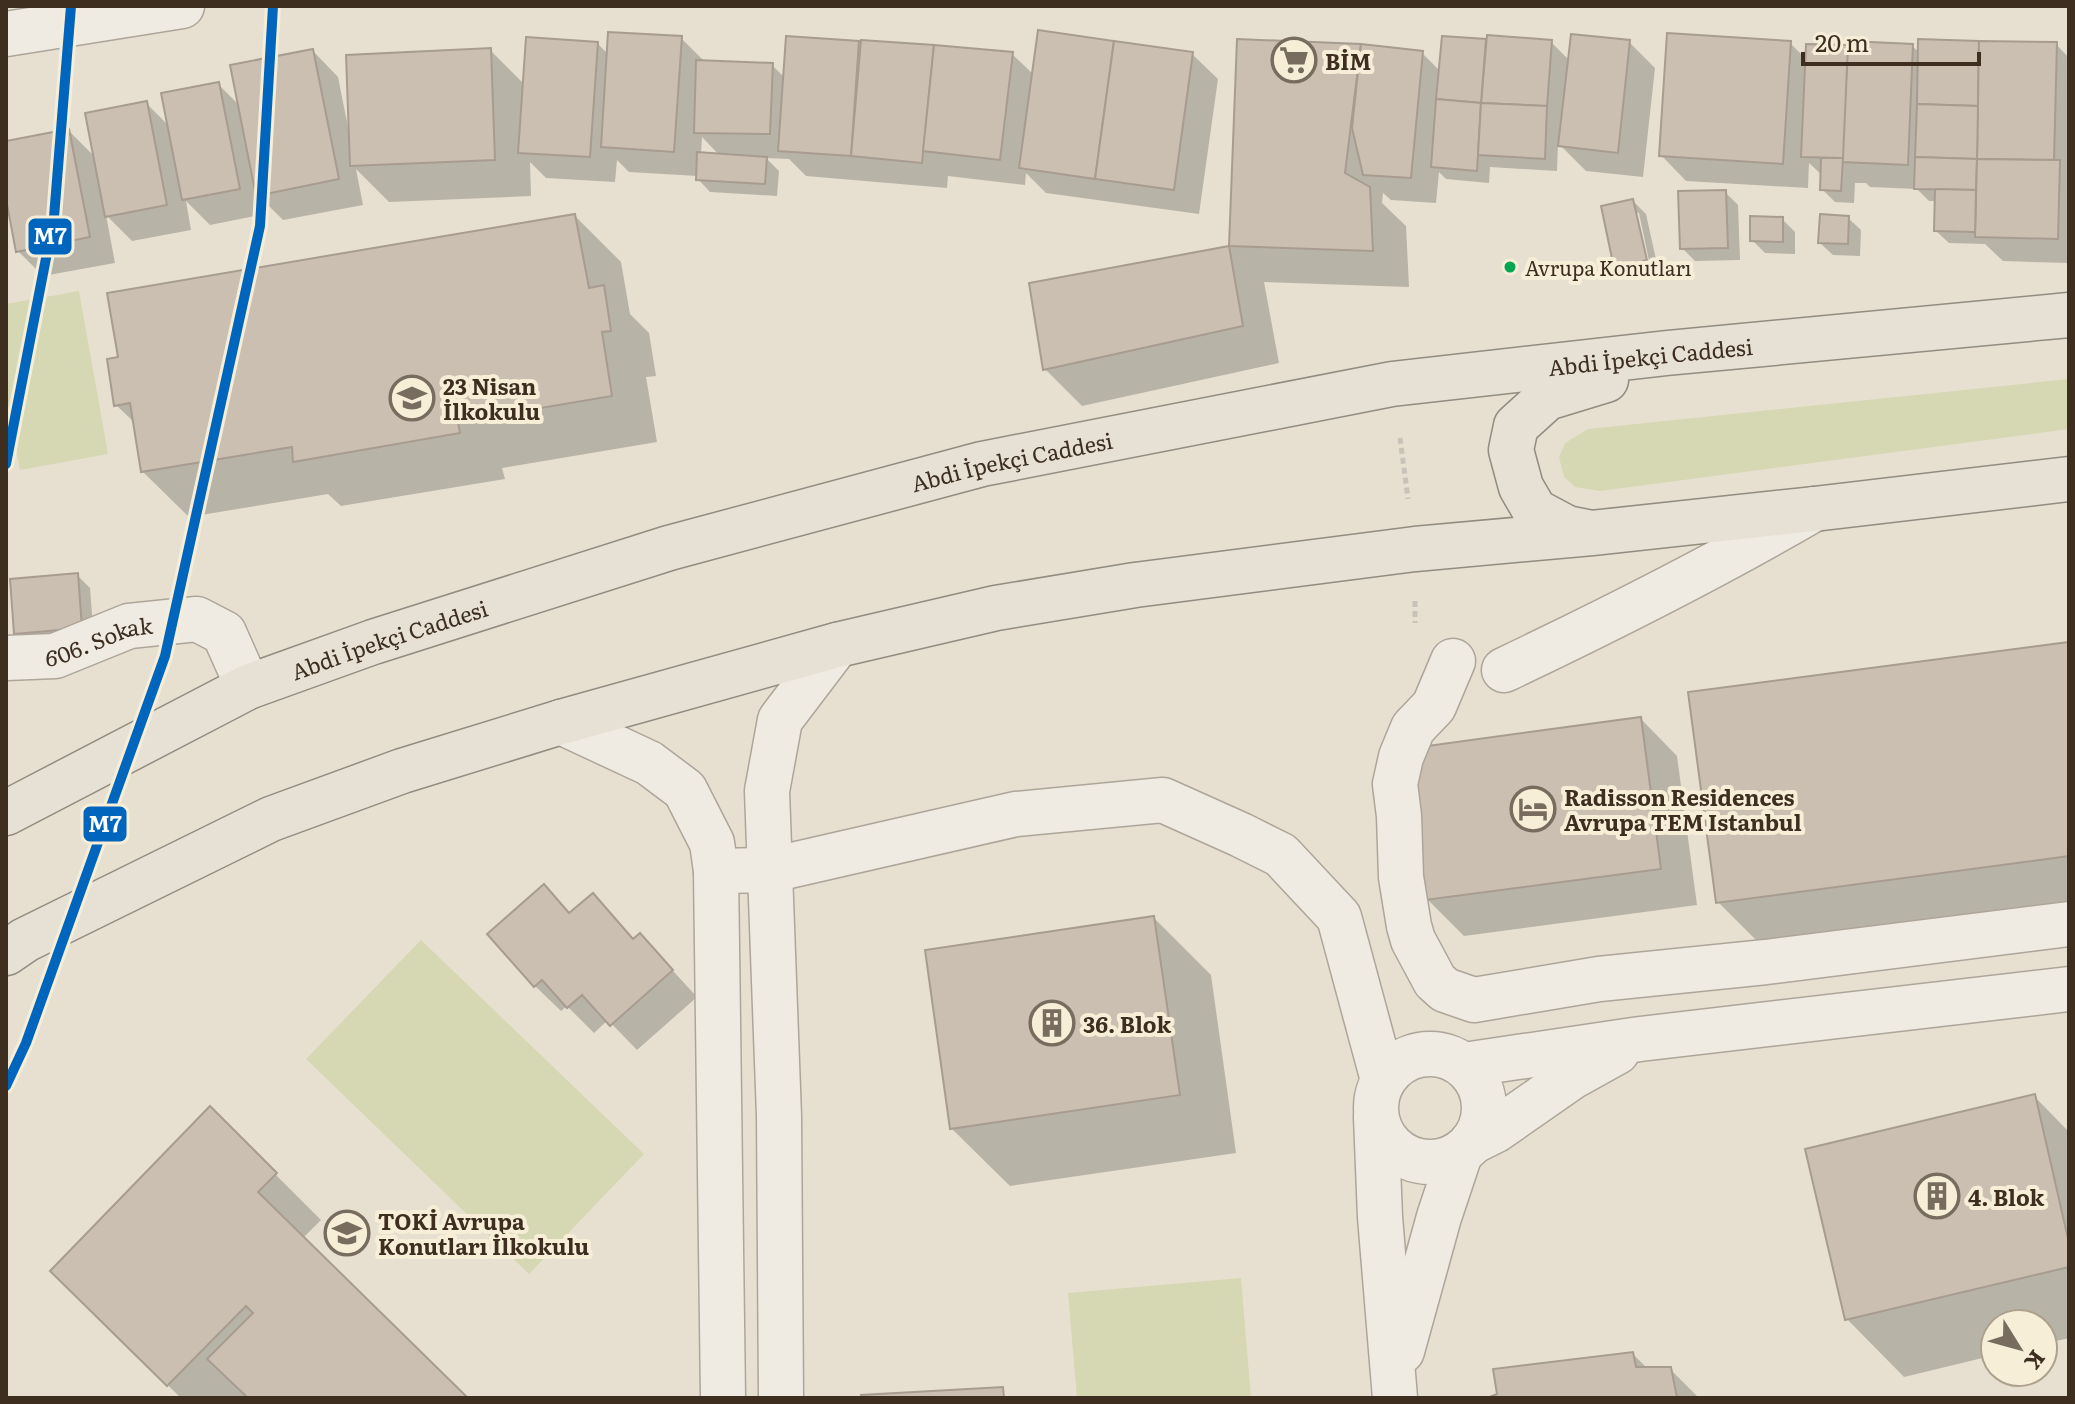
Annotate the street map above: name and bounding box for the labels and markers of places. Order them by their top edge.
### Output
supermarket icon: BİM [1270,36,1318,84]
place label: BİM [1325,44,1371,77]
place label: Avrupa Konutları [1525,252,1692,282]
marker: Avrupa Konutları [1502,259,1518,275]
place label: 23 Nisan İlkokulu [443,369,540,427]
school or university icon: 23 Nisan İlkokulu [388,374,436,422]
place label: Radisson Residences Avrupa TEM Istanbul [1564,780,1802,838]
hotel icon: Radisson Residences Avrupa TEM Istanbul [1509,785,1557,833]
building icon: 36. Blok [1028,999,1076,1047]
place label: 36. Blok [1083,1007,1171,1040]
building icon: 4. Blok [1913,1172,1961,1220]
place label: 4. Blok [1968,1180,2045,1213]
place label: TOKİ Avrupa Konutları İlkokulu [378,1204,589,1262]
school or university icon: TOKİ Avrupa Konutları İlkokulu [323,1209,371,1257]

